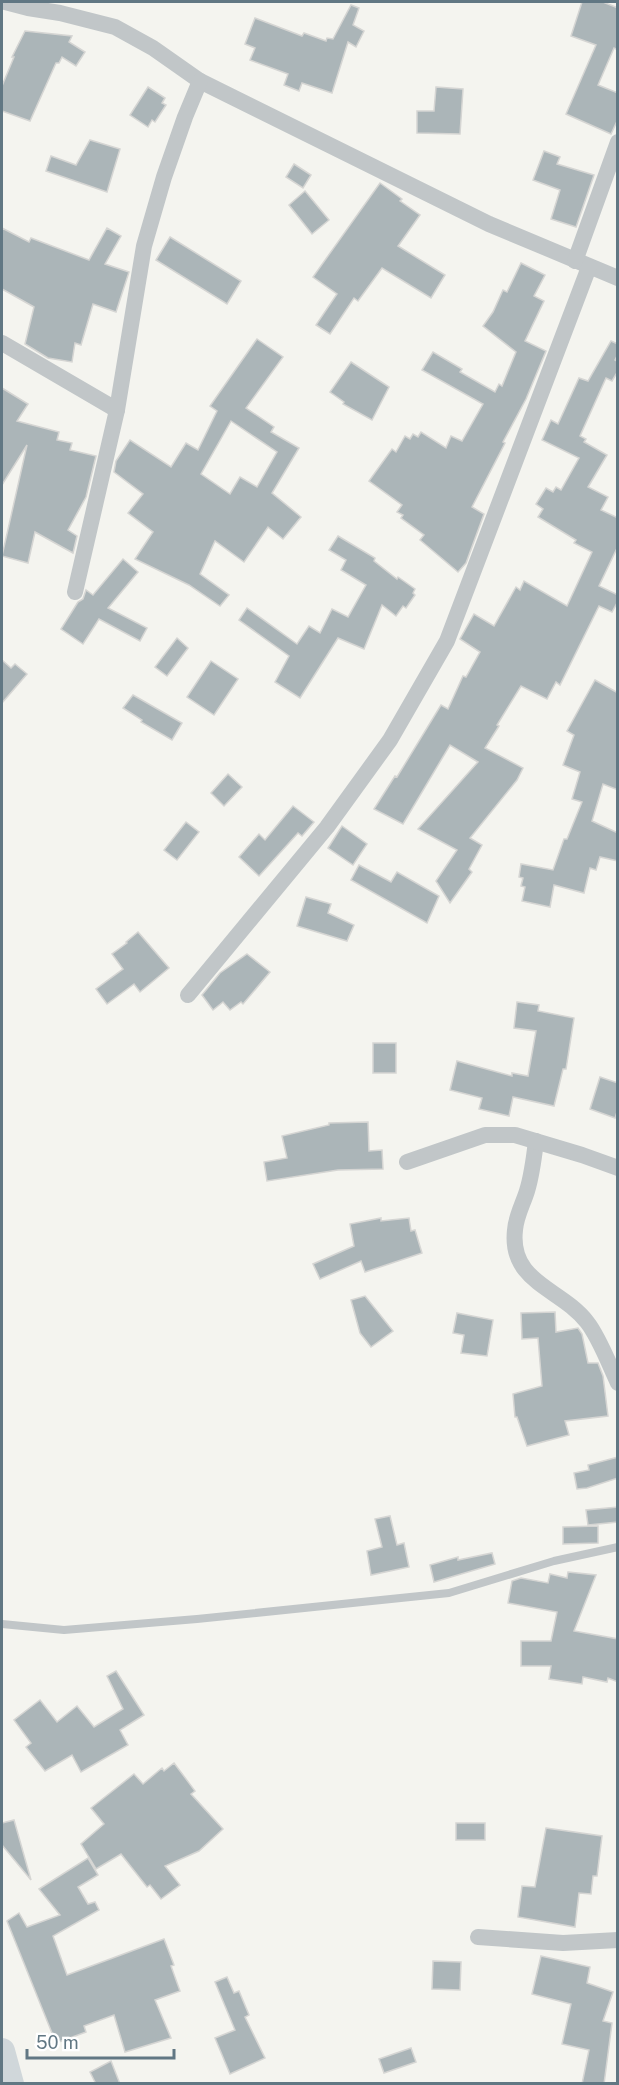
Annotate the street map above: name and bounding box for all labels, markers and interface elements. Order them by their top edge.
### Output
scale bar [27,2022,174,2060]
text: 50 m [36,2032,79,2053]

